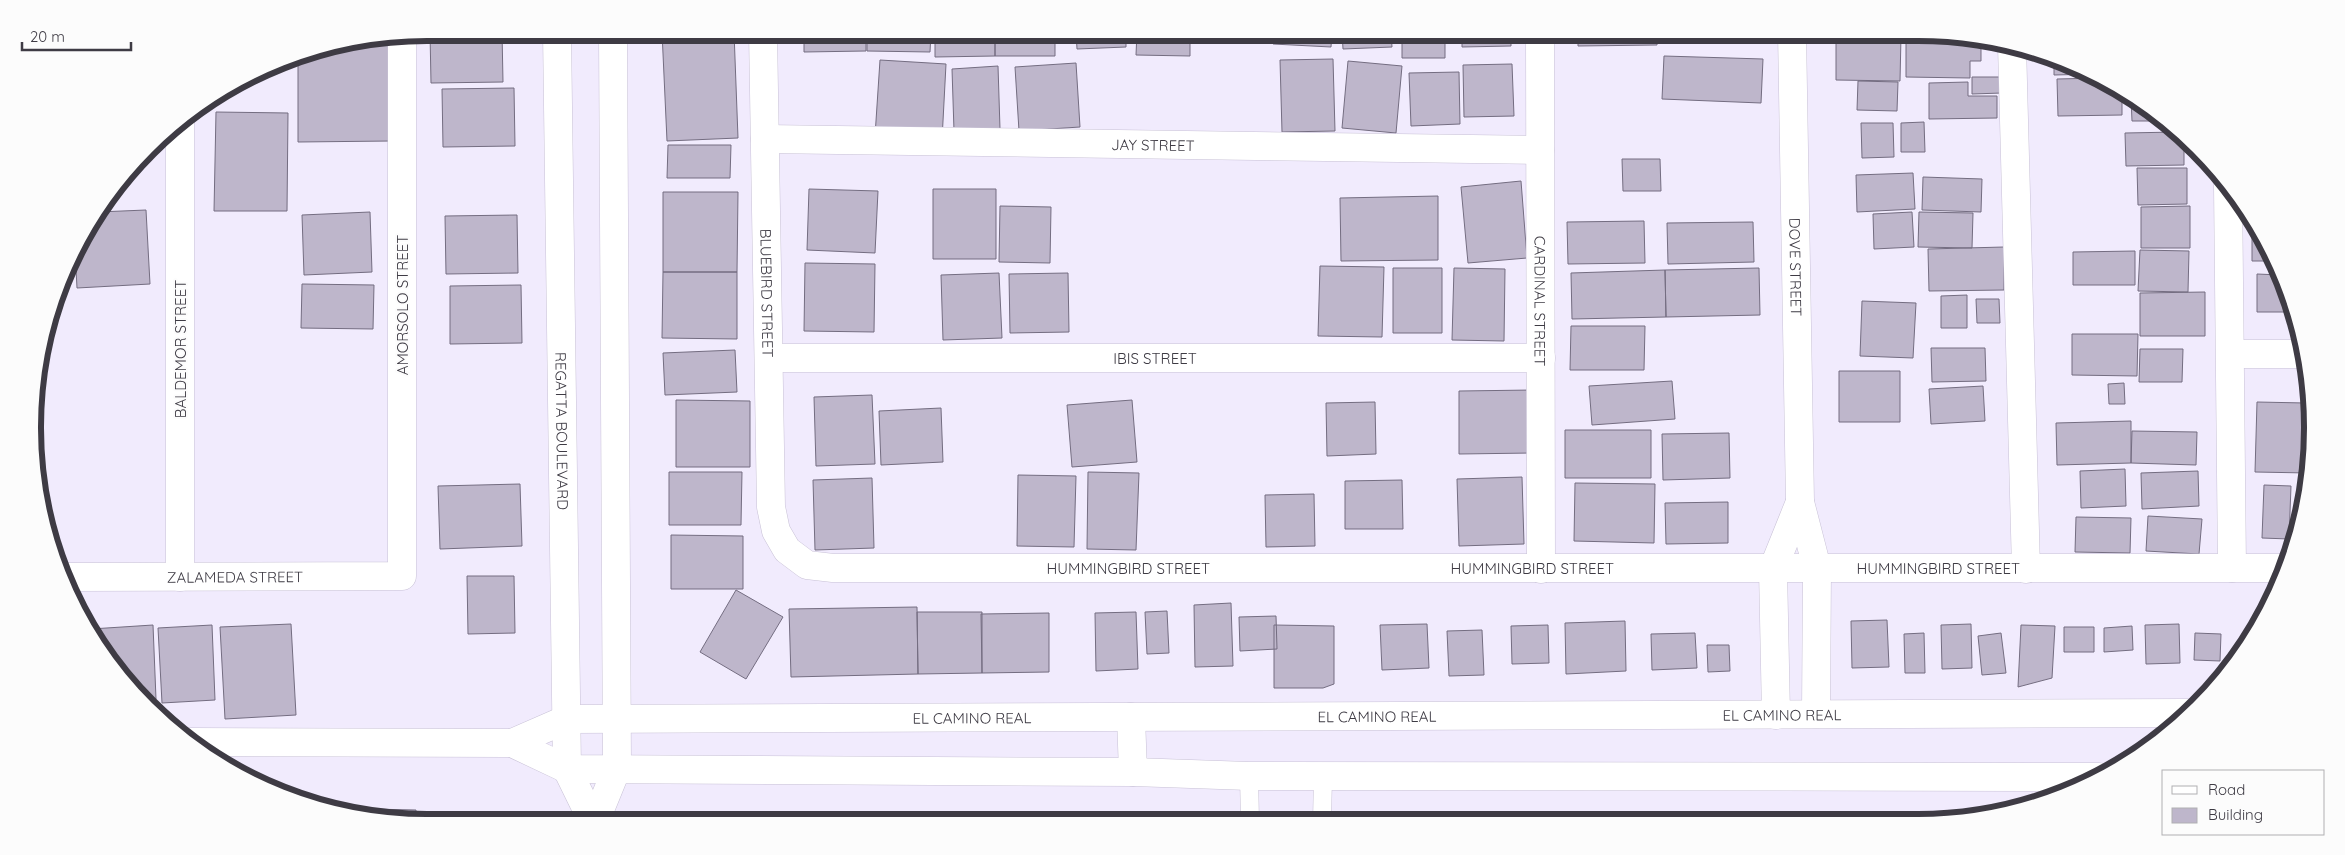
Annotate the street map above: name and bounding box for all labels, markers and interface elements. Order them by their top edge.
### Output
scale bar [22,20,131,52]
text: 20 m [30,27,65,46]
street label: JAY STREET [1111,134,1195,155]
street label: DOVE STREET [1786,218,1806,316]
street label: BLUEBIRD STREET [757,228,778,358]
street label: AMORSOLO STREET [393,235,412,375]
street label: CARDINAL STREET [1531,236,1550,366]
street label: BALDEMOR STREET [171,280,190,418]
street label: IBIS STREET [1113,349,1197,368]
street label: REGATTA BOULEVARD [552,352,573,510]
street label: HUMMINGBIRD STREET [1046,559,1210,578]
street label: HUMMINGBIRD STREET [1450,559,1614,578]
street label: HUMMINGBIRD STREET [1856,559,2020,578]
street label: ZALAMEDA STREET [167,567,303,586]
street label: EL CAMINO REAL [1722,705,1842,724]
street label: EL CAMINO REAL [1317,706,1437,726]
street label: EL CAMINO REAL [912,708,1032,727]
legend [2162,770,2325,835]
text: Road [2208,780,2245,799]
text: Building [2208,805,2263,824]

